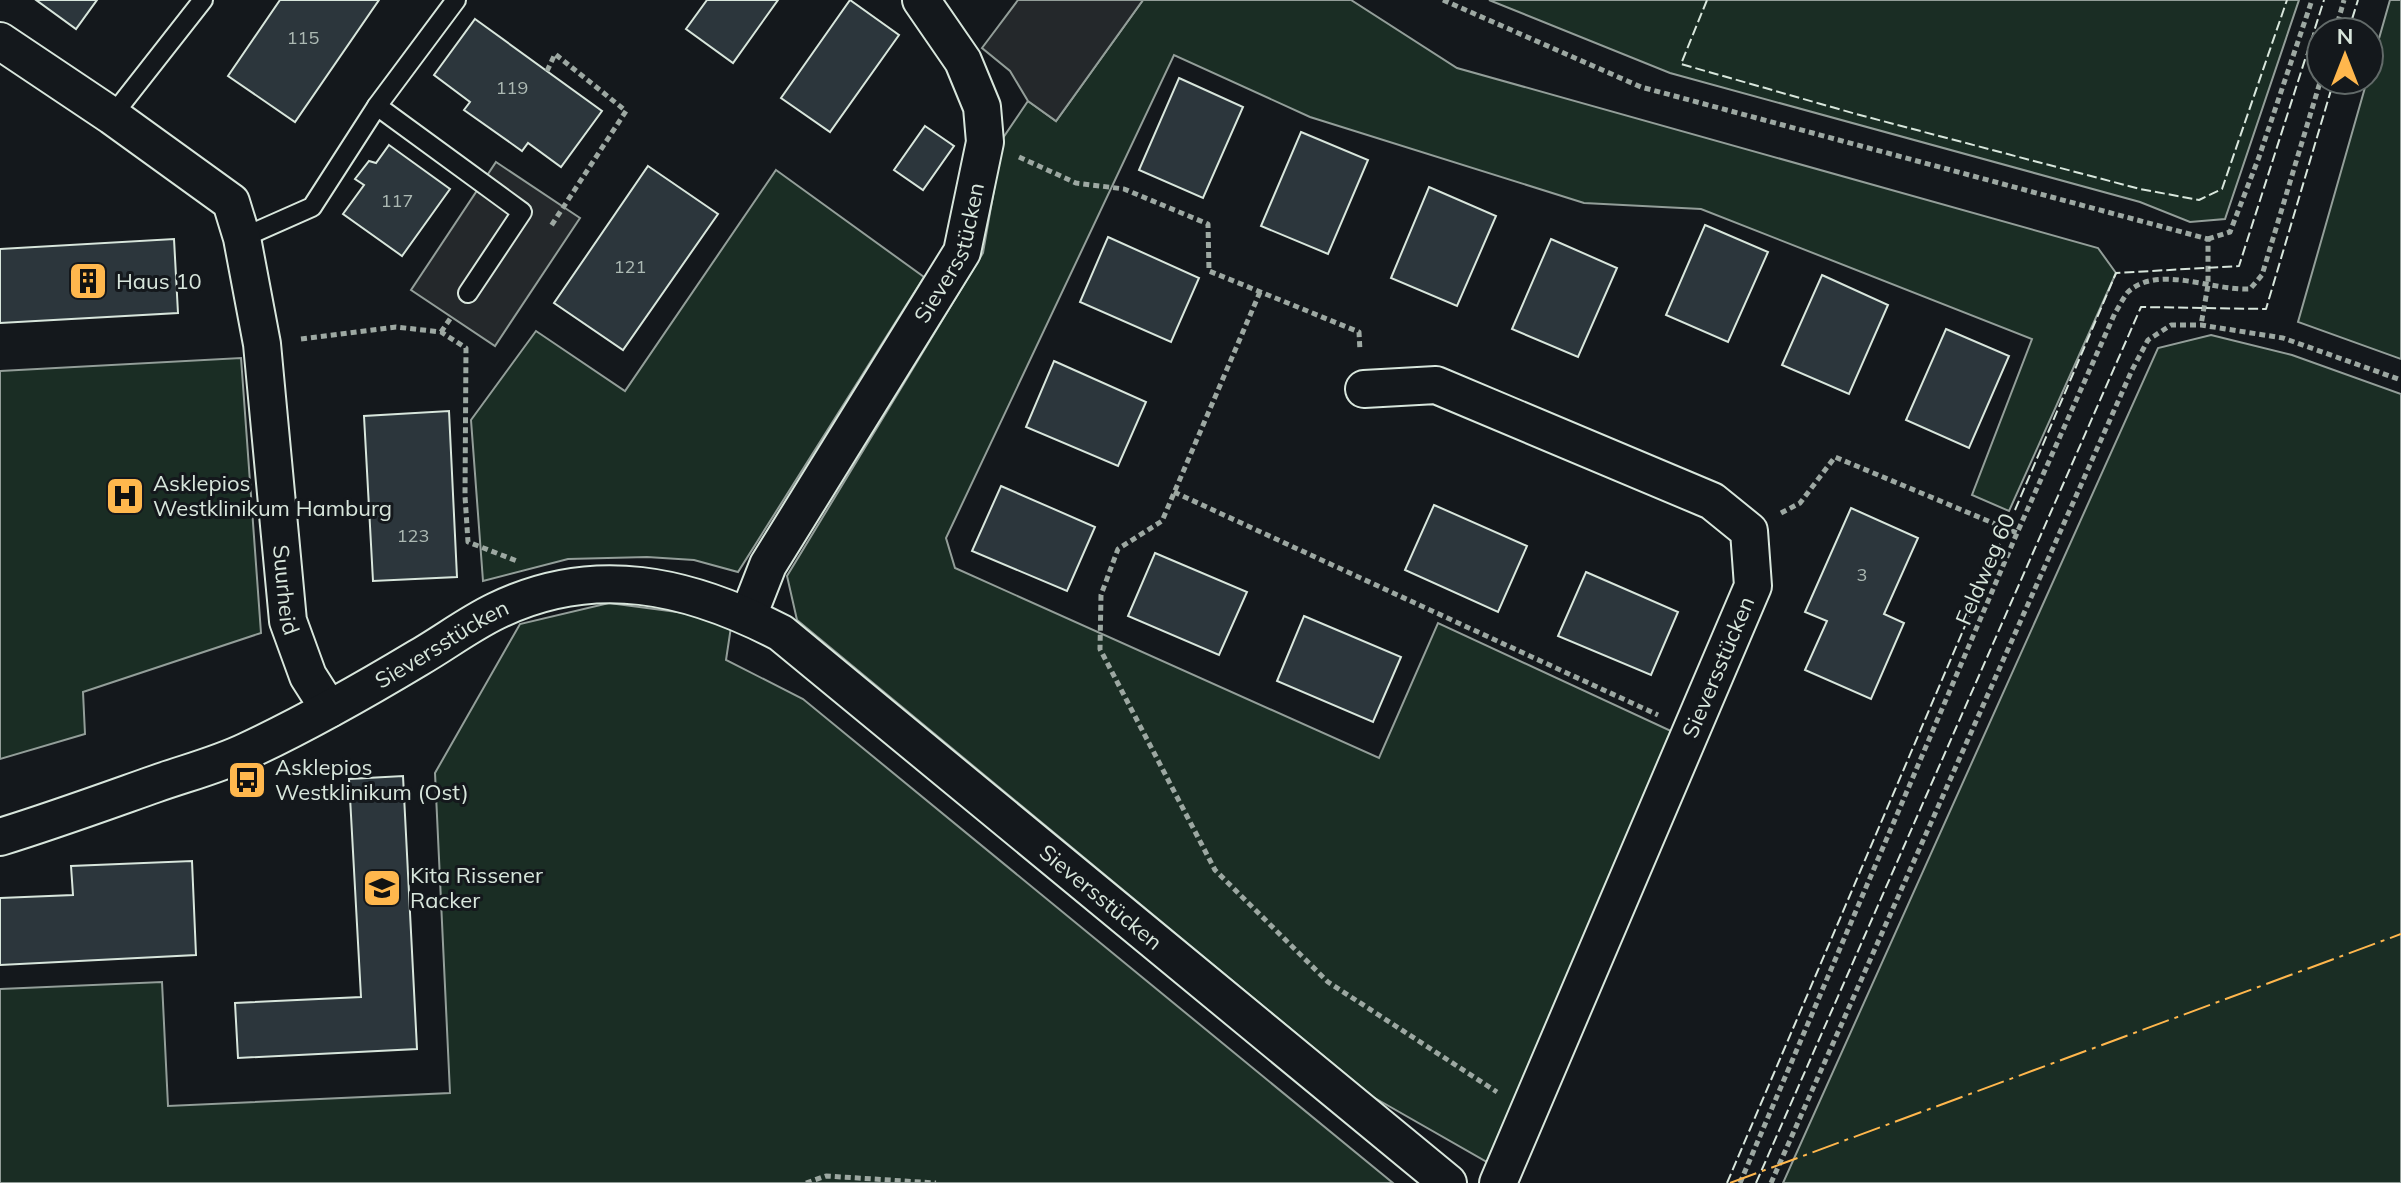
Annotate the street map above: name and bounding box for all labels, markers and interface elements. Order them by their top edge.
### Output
north arrow [2305,16,2385,96]
text: N [2337,22,2353,50]
house number: 115 [287,26,319,49]
house number: 119 [496,76,528,99]
street label: Sieversstücken [908,180,990,328]
house number: 117 [381,189,413,212]
house number: 121 [614,255,646,278]
building icon: Haus 10 [67,260,109,302]
place label: Haus 10 [116,267,202,295]
place label: Asklepios Westklinikum Hamburg [153,469,392,522]
hospital icon: Asklepios Westklinikum Hamburg [104,475,146,517]
street label: Feldweg 60 [1949,509,2021,629]
house number: 123 [397,524,429,547]
street label: Suurheid [267,543,306,639]
house number: 3 [1857,563,1867,586]
street label: Sieversstücken [1676,592,1760,742]
street label: Sieversstücken [370,593,513,694]
place label: Asklepios Westklinikum (Ost) [275,753,469,806]
bus stop icon: Asklepios Westklinikum (Ost) [226,759,268,801]
street label: Sieversstücken [1034,838,1168,956]
place label: Kita Rissener Racker [410,861,543,914]
school or university icon: Kita Rissener Racker [361,867,403,909]

